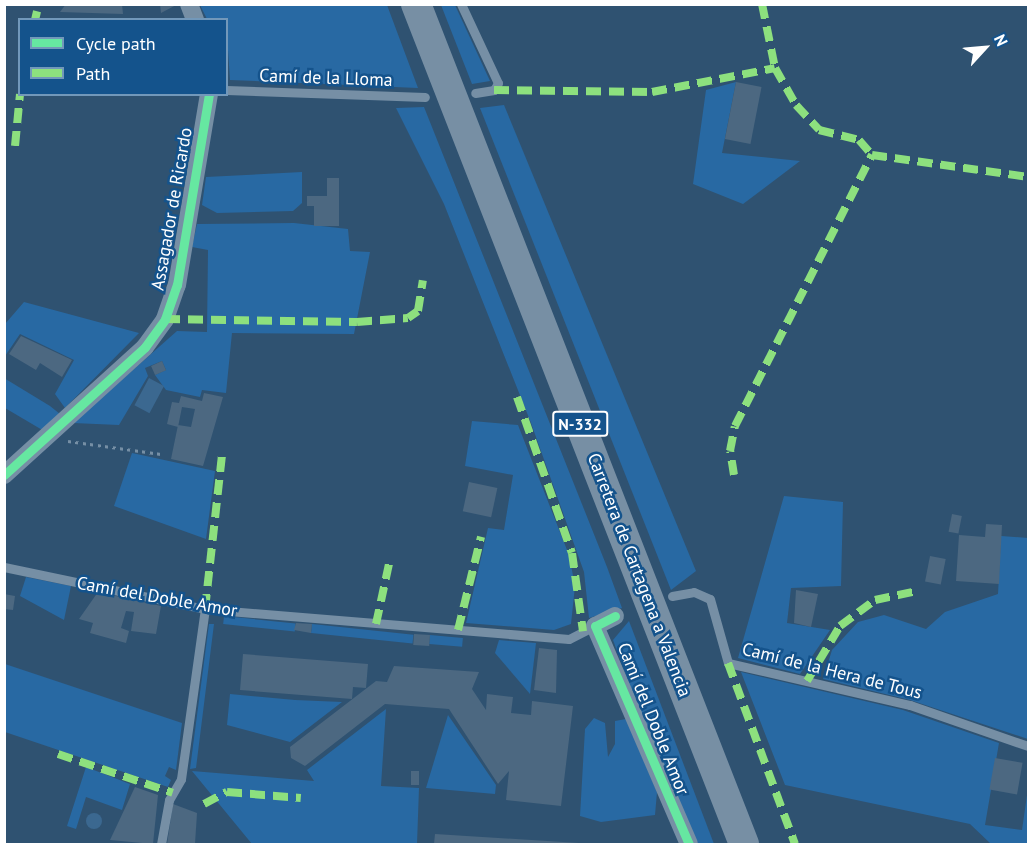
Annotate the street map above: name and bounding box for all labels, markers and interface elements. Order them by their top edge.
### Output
legend [18,18,228,96]
north arrow [955,18,1015,78]
text: N [990,31,1012,49]
text: Cycle path [76,32,156,55]
text: Path [76,62,110,85]
street label: Camí de la Lloma [259,65,393,91]
street label: Assagador de Ricardo [147,126,197,292]
road number: N-332 [552,411,608,437]
street label: Carretera de Cartagena a Valencia [582,450,696,700]
street label: Camí del Doble Amor [75,572,239,622]
street label: Camí de la Hera de Tous [740,638,924,704]
street label: Camí del Doble Amor [612,639,694,799]

